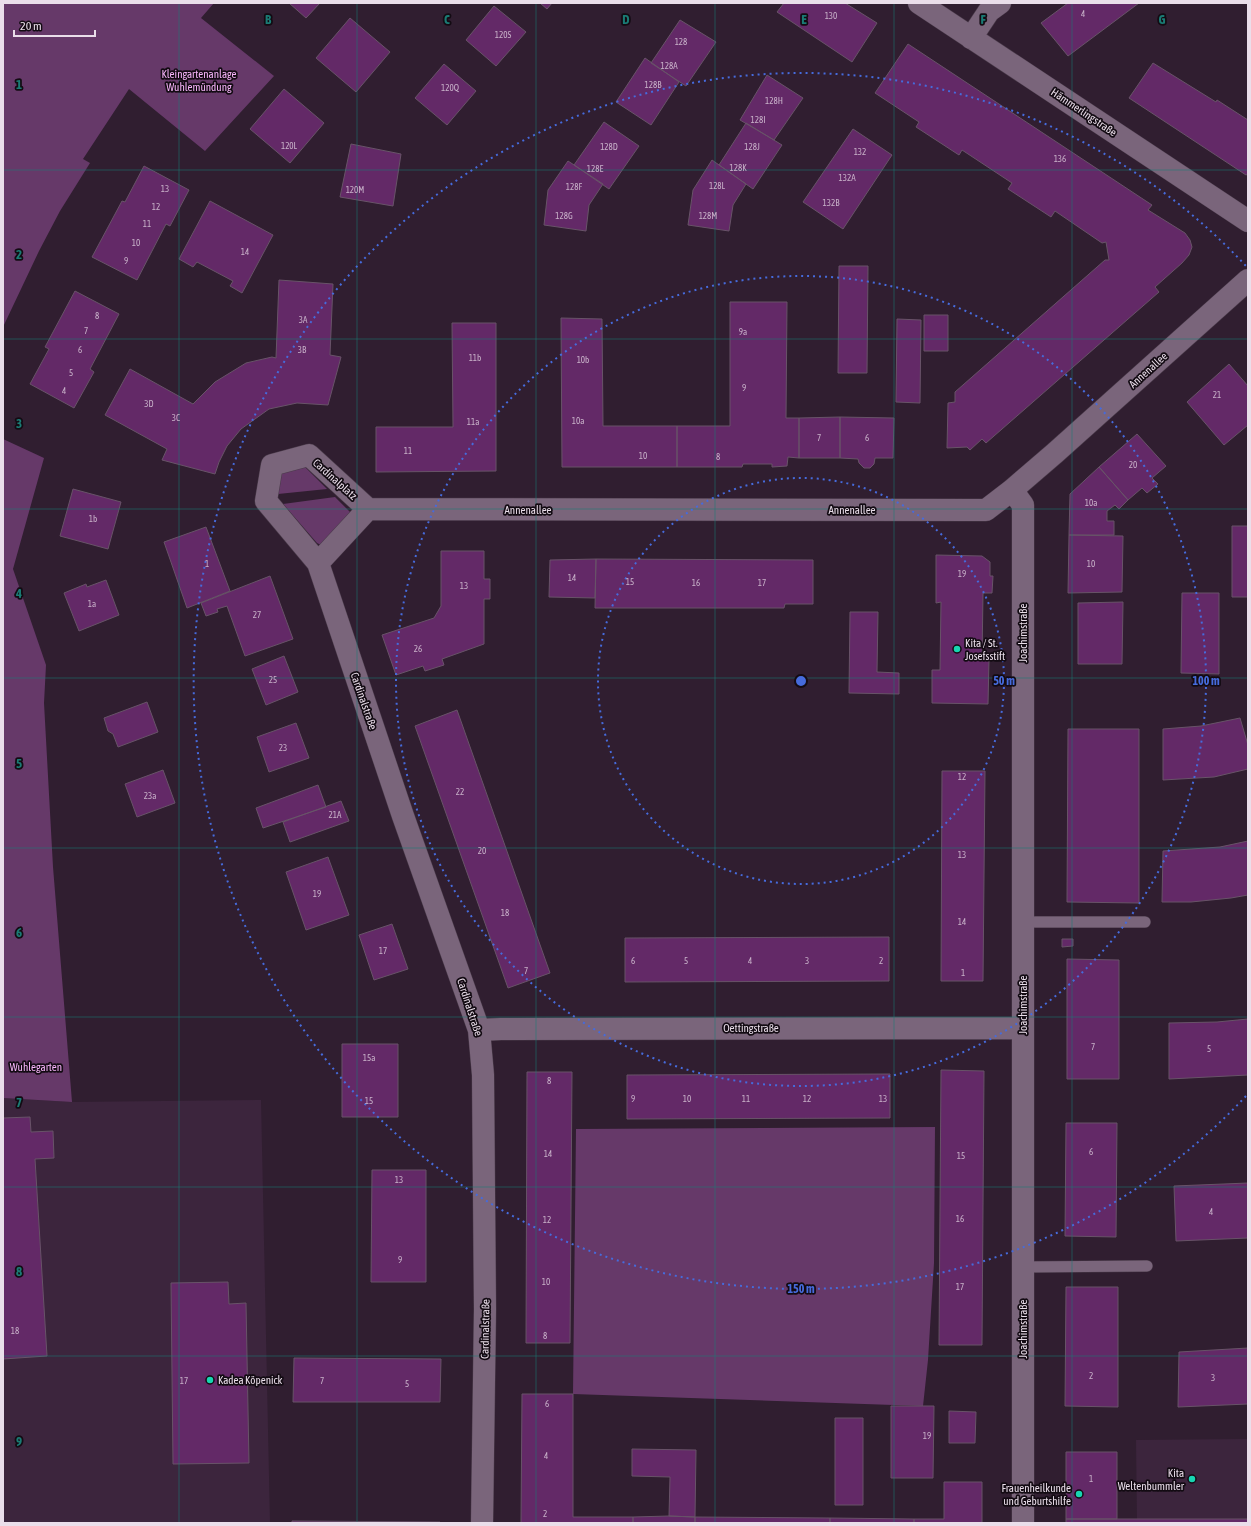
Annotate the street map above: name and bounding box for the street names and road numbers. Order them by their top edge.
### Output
street label: Hämmerlingstraße [1049,86,1119,138]
street label: Annenallee [1126,350,1170,390]
street label: Cardinalplatz [311,456,359,502]
street label: Annenallee [504,504,552,516]
street label: Annenallee [828,504,876,516]
street label: Joachimstraße [1017,603,1029,663]
street label: Cardinalstraße [349,671,379,731]
street label: Joachimstraße [1017,975,1029,1035]
street label: Cardinalstraße [455,977,485,1037]
street label: Oettingstraße [723,1022,779,1034]
street label: Cardinalstraße [478,1299,492,1359]
street label: Joachimstraße [1017,1299,1029,1359]

